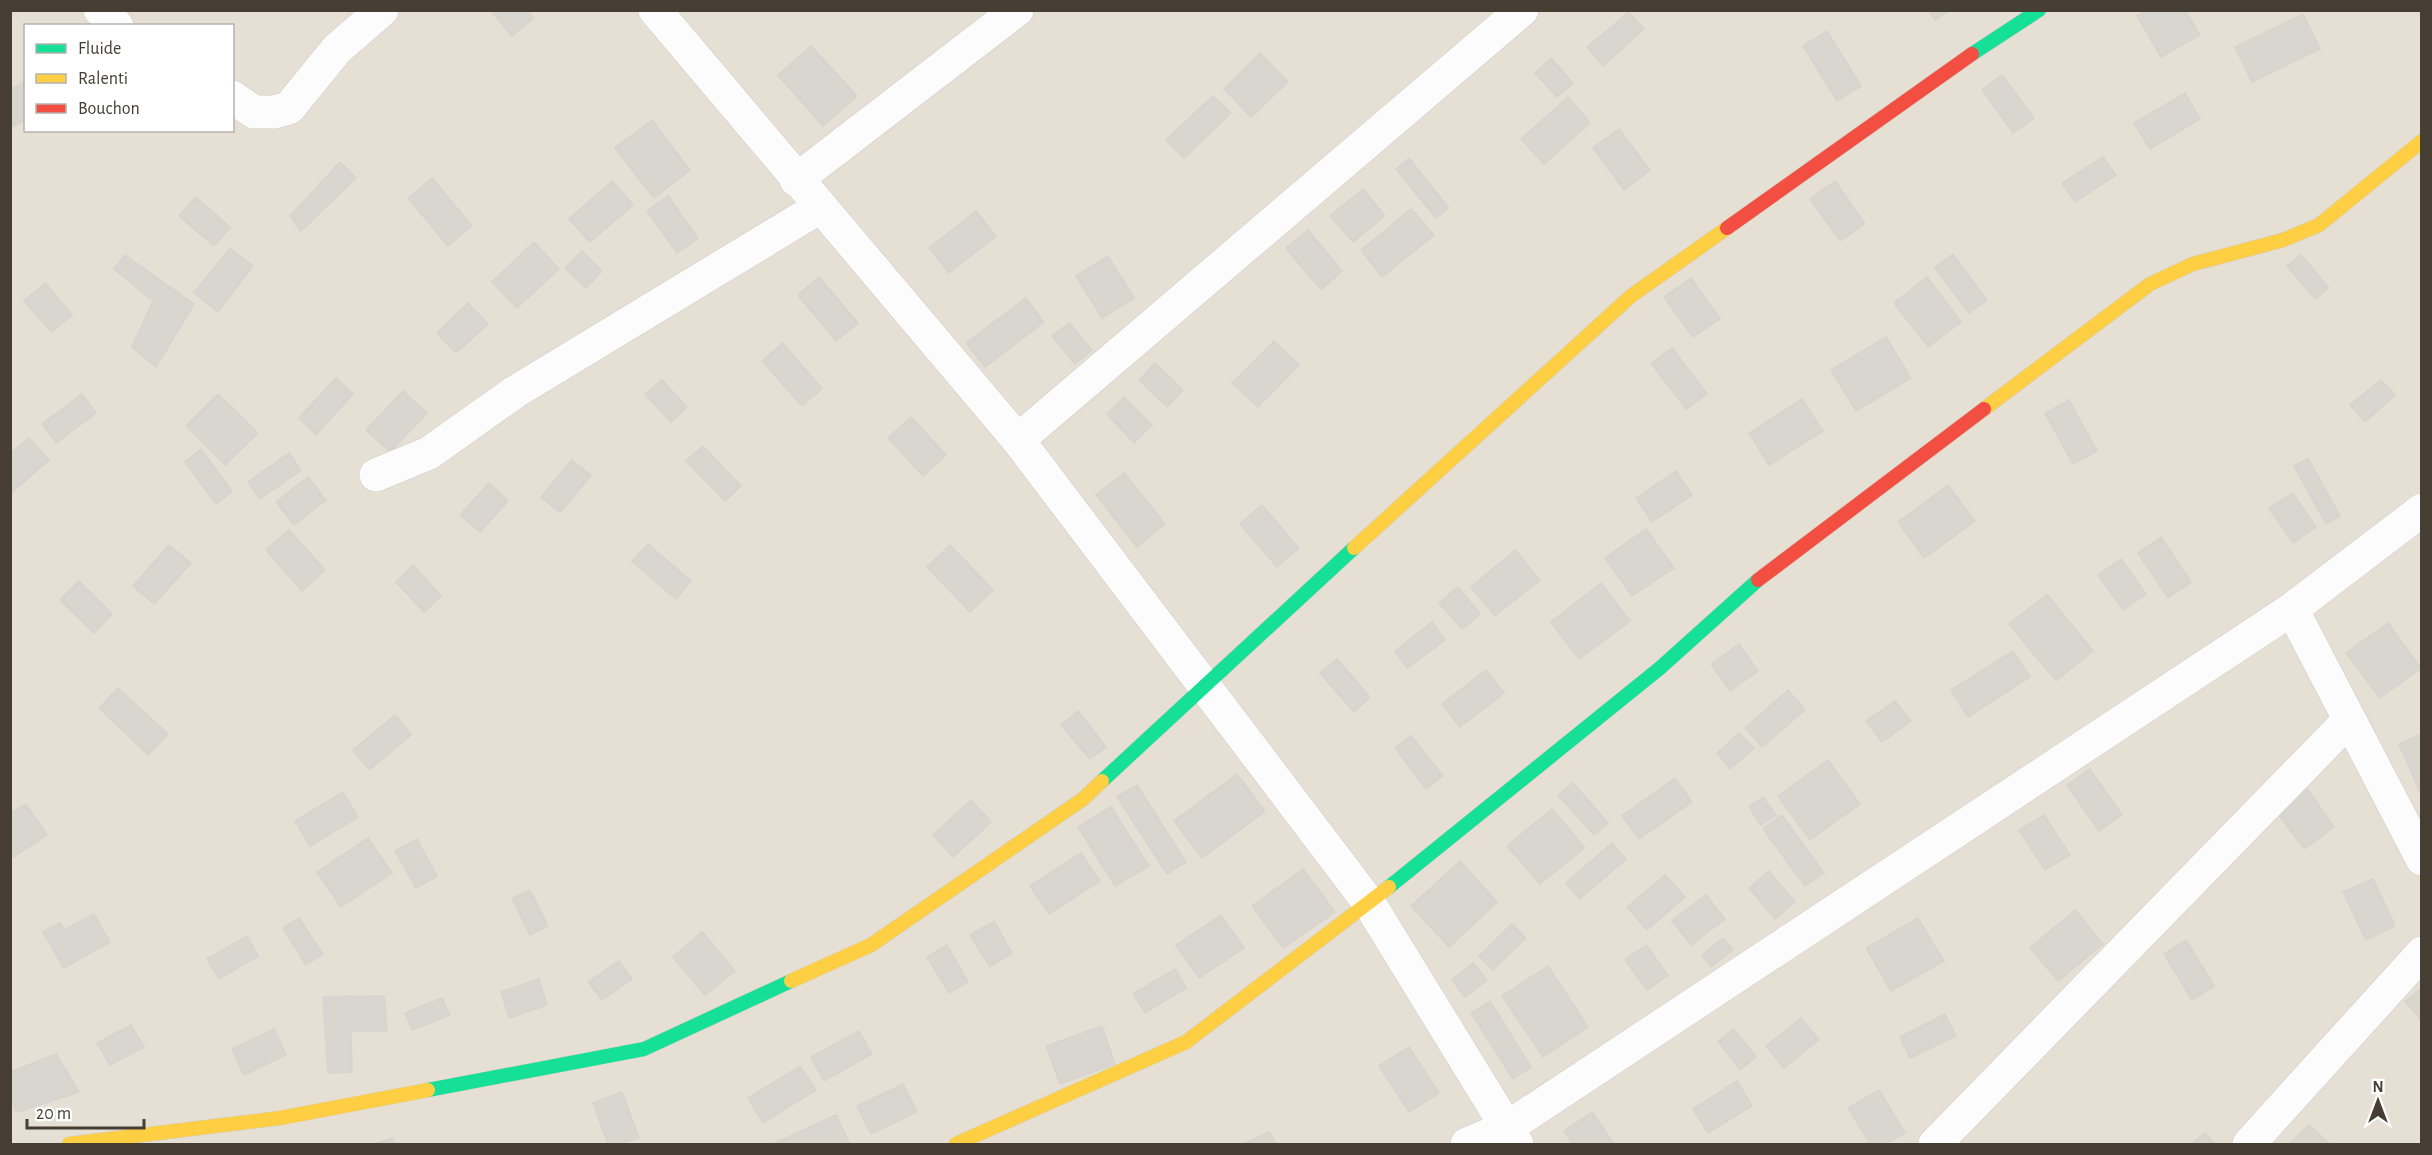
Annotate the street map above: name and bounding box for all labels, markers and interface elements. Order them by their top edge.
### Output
legend [24,24,234,132]
text: Fluide [78,40,121,58]
text: Ralenti [78,70,128,88]
text: Bouchon [78,100,140,118]
north arrow [2348,1071,2408,1131]
text: N [2372,1079,2384,1095]
scale bar [27,1092,144,1130]
text: 20 m [36,1105,71,1123]

